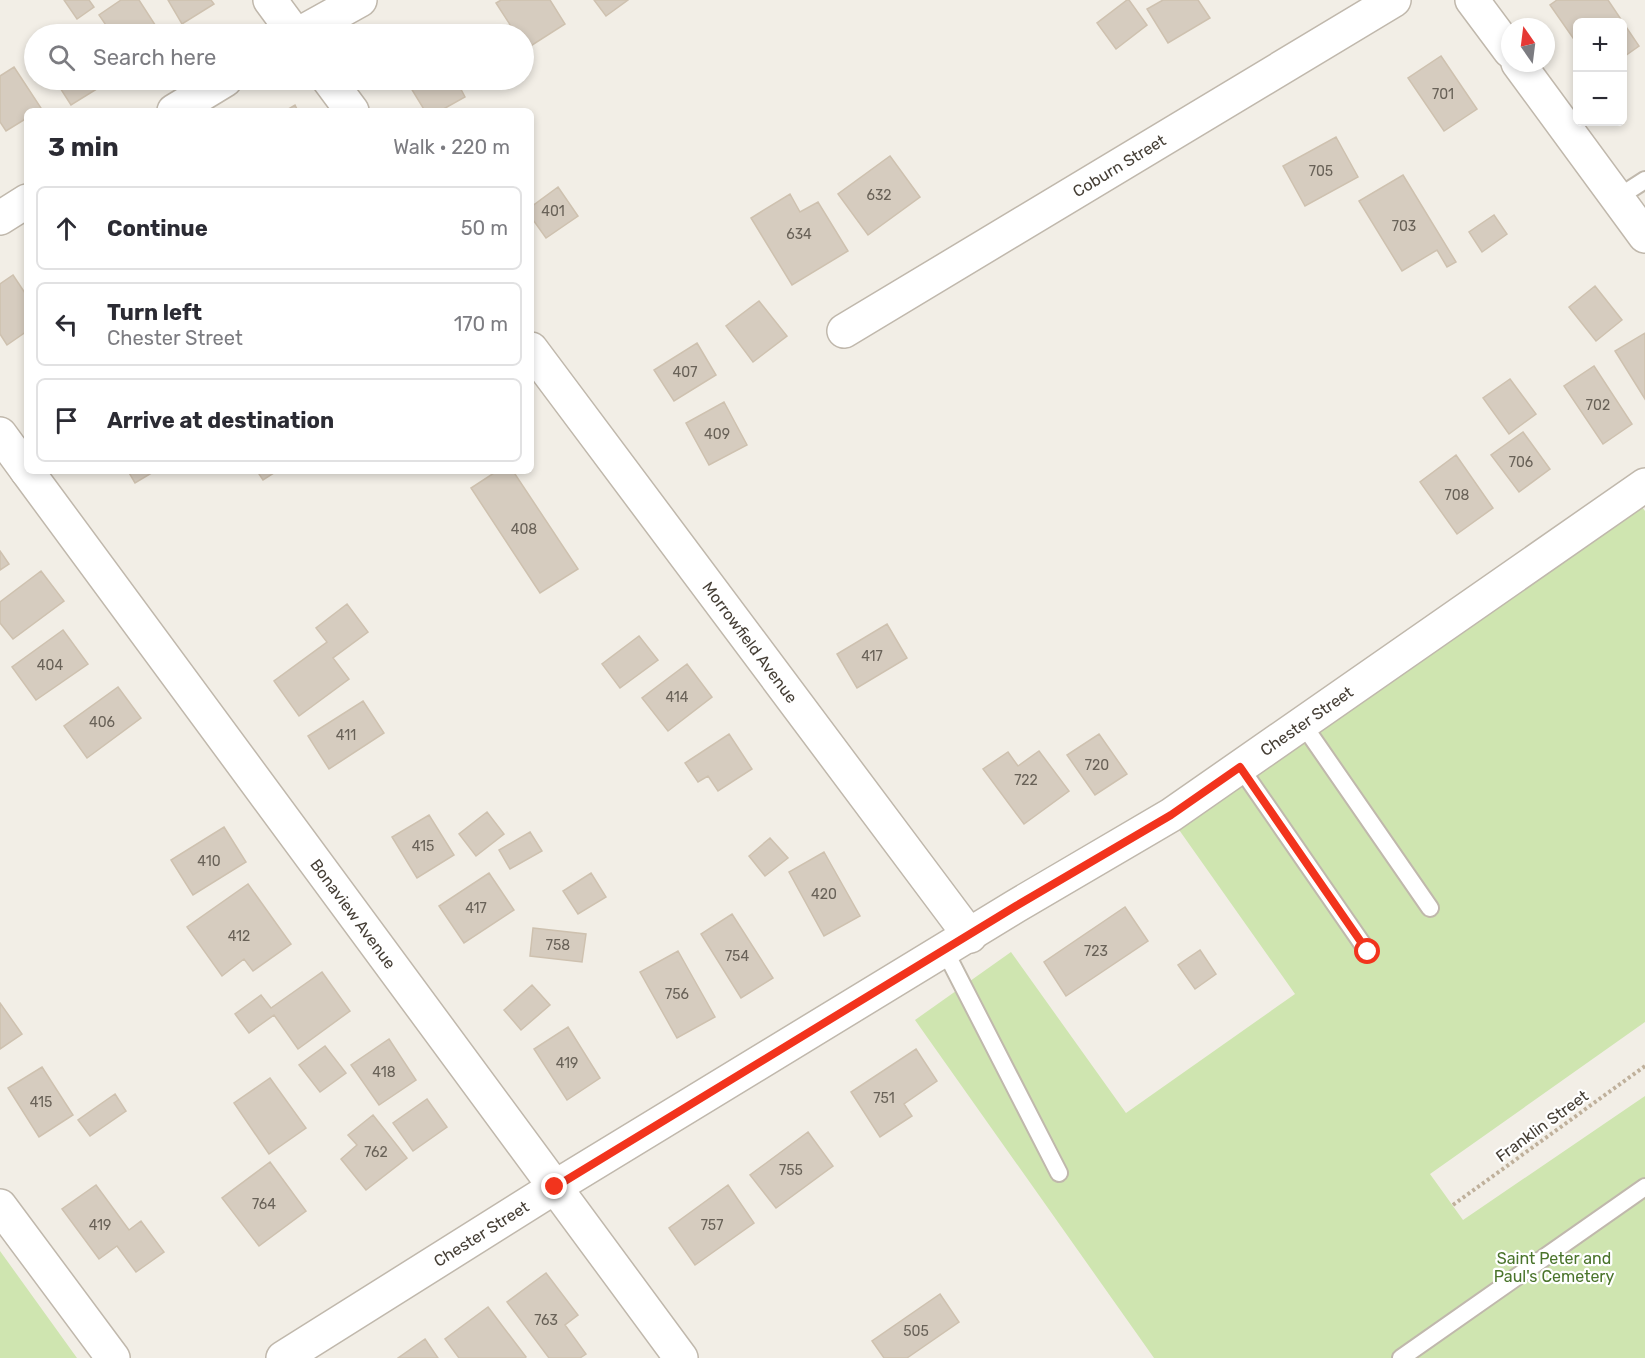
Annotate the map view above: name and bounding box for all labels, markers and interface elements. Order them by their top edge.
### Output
north arrow [1501,18,1555,72]
map controls [1573,18,1627,126]
button: + [1573,18,1627,72]
search box [24,24,534,90]
icon: search [45,41,78,74]
text: Search here [93,44,216,71]
button: − [1573,72,1627,126]
house number: 701 [1432,86,1454,103]
street label: Coburn Street [1069,130,1169,201]
text: 3 min [48,132,119,163]
text: Walk · 220 m [393,135,510,159]
house number: 705 [1309,163,1333,180]
house number: 632 [866,187,892,204]
house number: 401 [541,203,565,220]
icon: ahead [50,212,83,245]
text: Continue [107,215,208,242]
text: 50 m [461,216,508,240]
house number: 703 [1392,218,1416,235]
house number: 634 [786,226,812,243]
text: Turn left [107,299,202,326]
icon: left [50,308,83,341]
text: 170 m [454,312,508,336]
text: Chester Street [107,326,243,350]
house number: 407 [673,364,697,381]
house number: 702 [1586,397,1610,414]
icon: arrive [50,404,83,437]
text: Arrive at destination [107,407,334,434]
house number: 409 [704,426,730,443]
house number: 706 [1509,454,1533,471]
house number: 708 [1445,487,1470,504]
house number: 408 [511,521,537,538]
street label: Morrowfield Avenue [699,578,802,706]
house number: 417 [861,648,883,665]
house number: 404 [37,657,63,674]
street label: Chester Street [1256,682,1357,760]
house number: 414 [665,689,689,706]
house number: 406 [89,714,115,731]
house number: 411 [336,727,356,744]
house number: 720 [1085,757,1109,774]
house number: 722 [1014,772,1038,789]
house number: 415 [412,838,434,855]
house number: 410 [197,853,221,870]
street label: Bonaview Avenue [307,855,400,972]
house number: 420 [811,886,837,903]
house number: 417 [465,900,487,917]
house number: 412 [228,928,250,945]
house number: 758 [546,937,570,954]
route start [1354,938,1380,964]
house number: 723 [1084,943,1108,960]
house number: 754 [725,948,749,965]
house number: 756 [665,986,689,1003]
house number: 419 [556,1055,578,1072]
house number: 418 [372,1064,396,1081]
street label: Franklin Street [1492,1086,1592,1166]
house number: 751 [873,1090,895,1107]
house number: 415 [30,1094,52,1111]
house number: 762 [364,1144,388,1161]
house number: 755 [779,1162,803,1179]
route end [541,1173,567,1199]
house number: 764 [252,1196,276,1213]
street label: Chester Street [430,1196,532,1270]
house number: 419 [89,1217,111,1234]
house number: 757 [701,1217,723,1234]
park label: Saint Peter and Paul's Cemetery [1494,1249,1614,1286]
house number: 763 [534,1312,558,1329]
house number: 505 [903,1323,929,1340]

